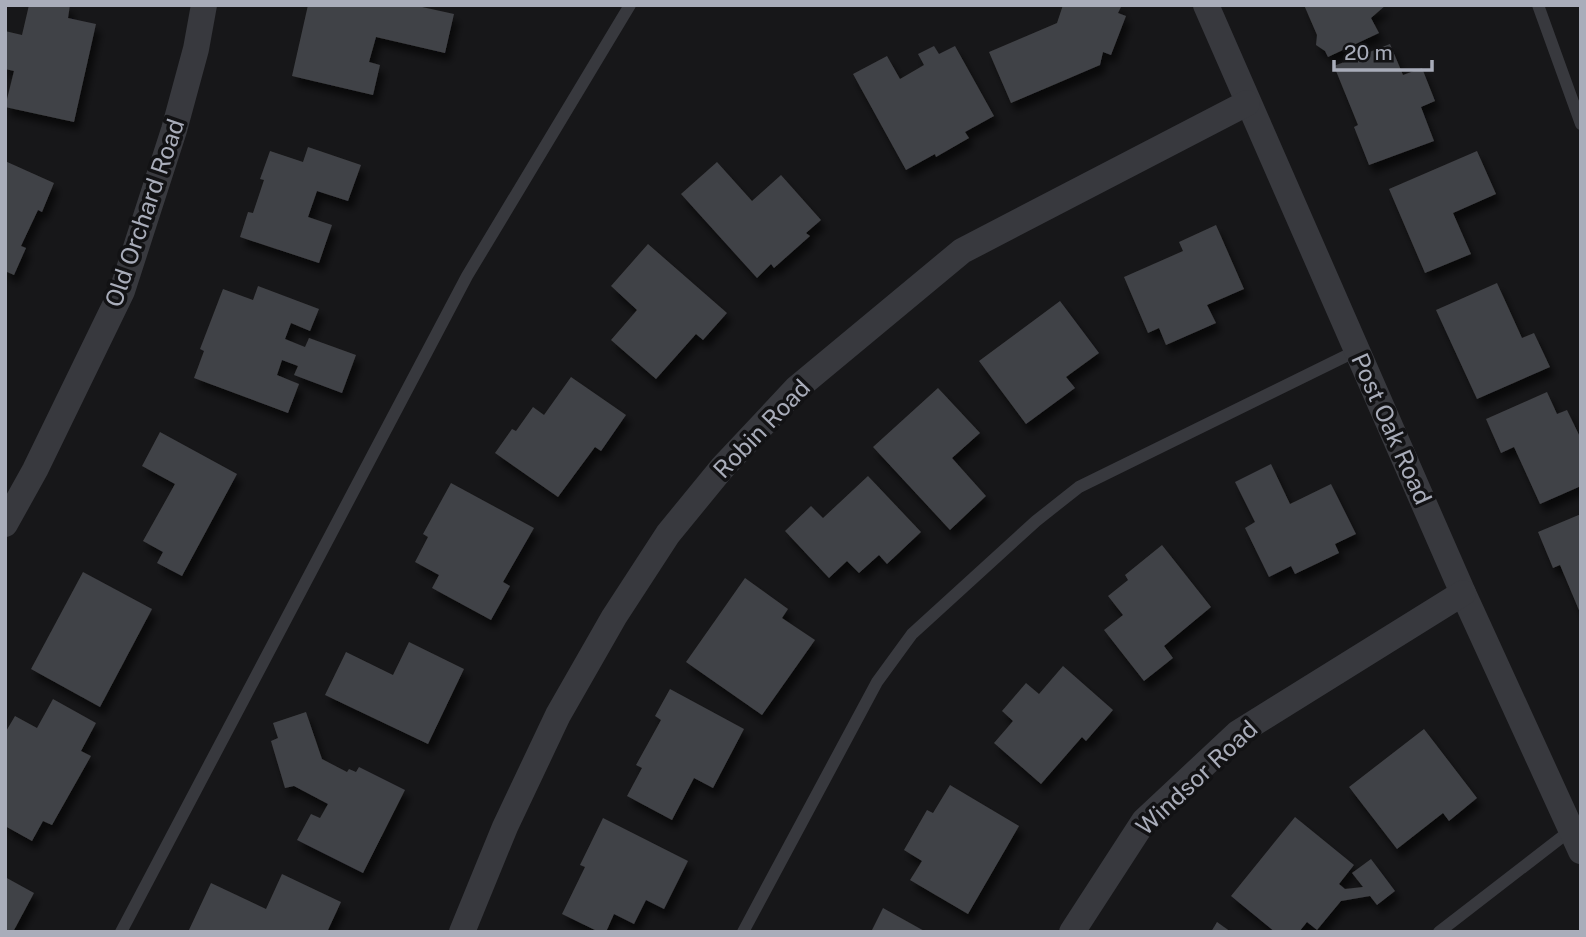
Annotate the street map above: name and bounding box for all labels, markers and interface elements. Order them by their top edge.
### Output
scale bar [1334,28,1432,72]
text: 20 m [1344,40,1393,65]
street label: Old Orchard Road [99,115,189,310]
street label: Post Oak Road [1346,349,1438,508]
street label: Robin Road [707,373,815,483]
street label: Windsor Road [1130,714,1263,840]

